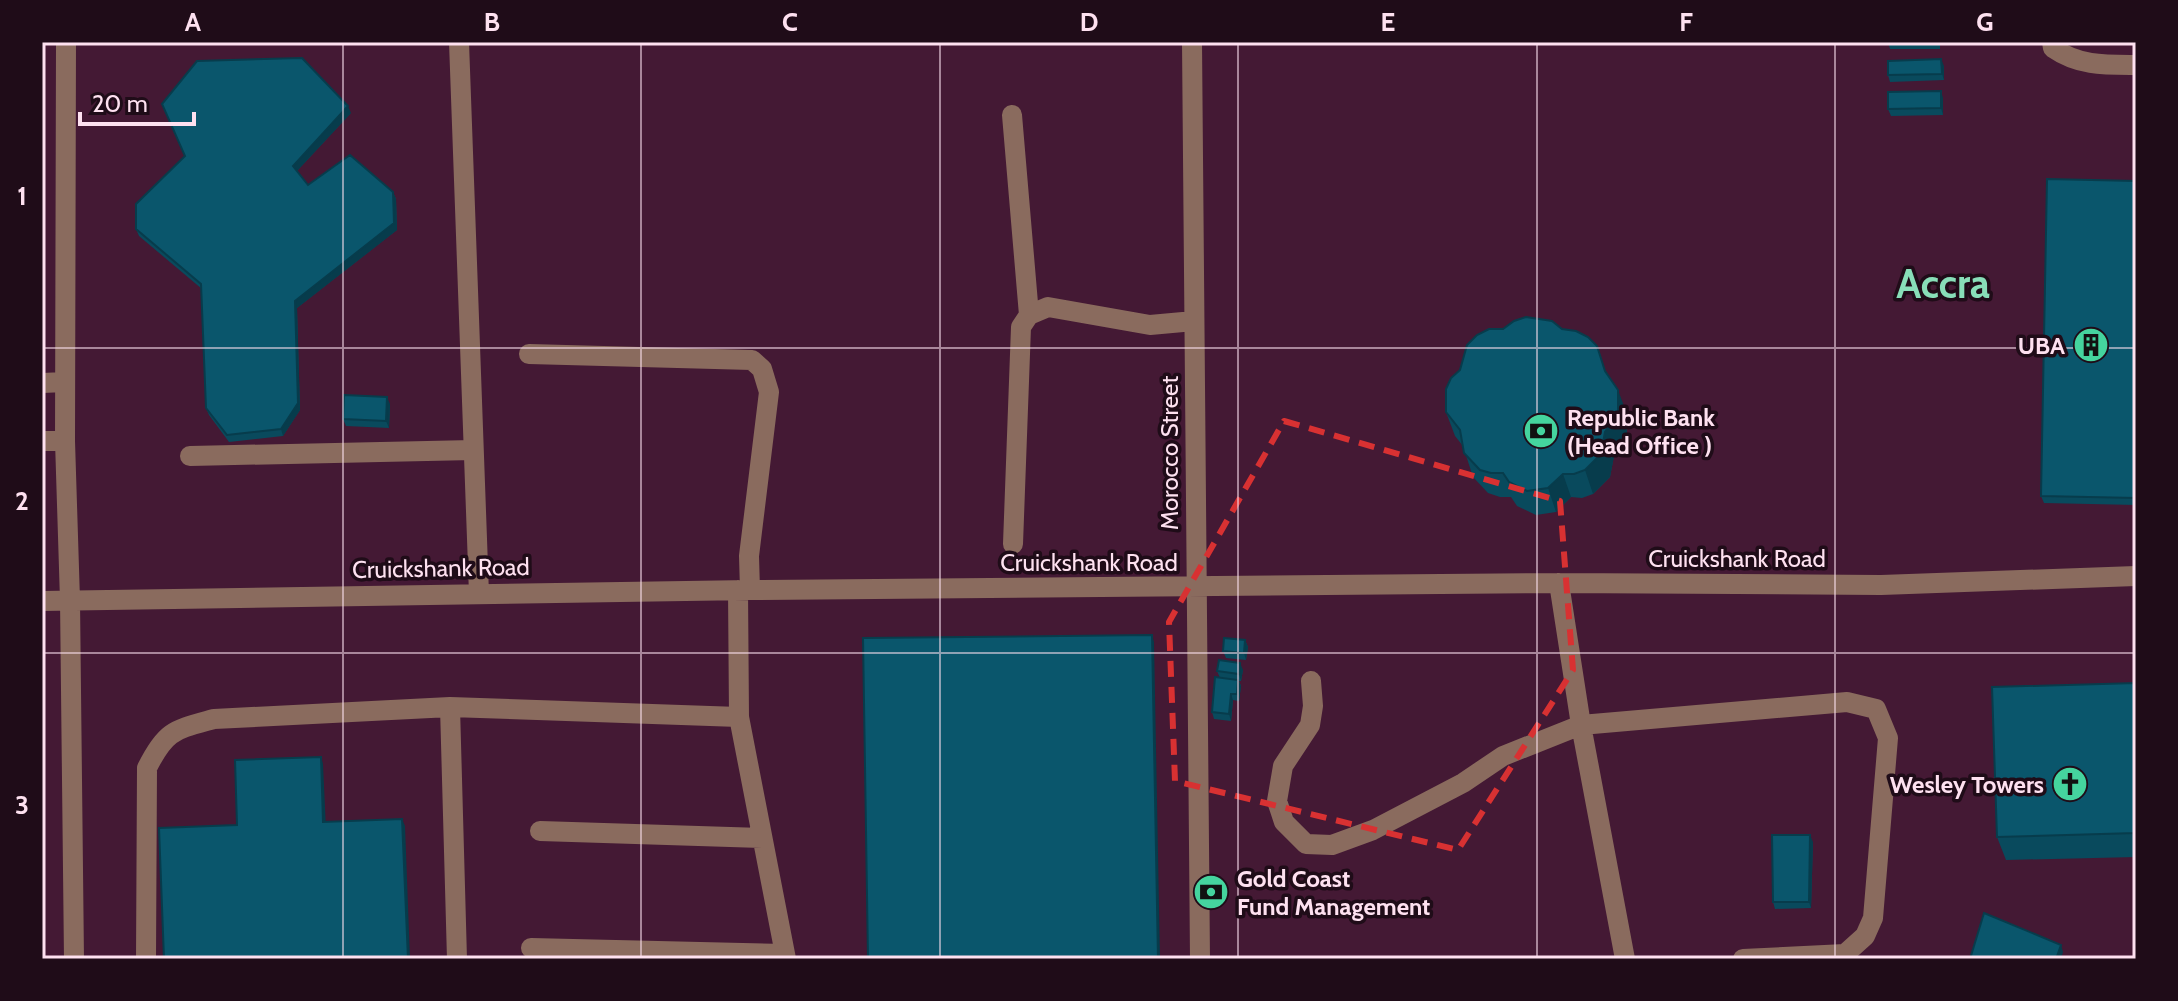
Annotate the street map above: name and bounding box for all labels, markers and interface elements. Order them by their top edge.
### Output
text: A [185,6,202,38]
text: B [484,6,500,38]
text: C [782,6,798,38]
text: D [1080,6,1098,38]
text: E [1381,6,1395,38]
text: F [1679,6,1693,38]
text: G [1976,6,1994,38]
scale bar [80,76,194,126]
text: 20 m [92,89,148,118]
text: 1 [17,180,27,212]
district label: Accra [1896,259,1990,308]
building icon: UBA [2072,326,2110,364]
place label: UBA [2018,331,2065,360]
street label: Morocco Street [1155,376,1184,530]
place label: Republic Bank (Head Office ) [1567,403,1715,460]
bank icon: Republic Bank (Head Office ) [1522,412,1560,450]
text: 2 [15,485,29,517]
street label: Cruickshank Road [1648,544,1826,573]
street label: Cruickshank Road [1000,548,1178,577]
street label: Cruickshank Road [352,552,530,584]
church icon: Wesley Towers [2051,765,2089,803]
place label: Wesley Towers [1890,770,2044,799]
text: 3 [15,789,29,821]
place label: Gold Coast Fund Management [1237,864,1430,921]
bank icon: Gold Coast Fund Management [1192,873,1230,911]

